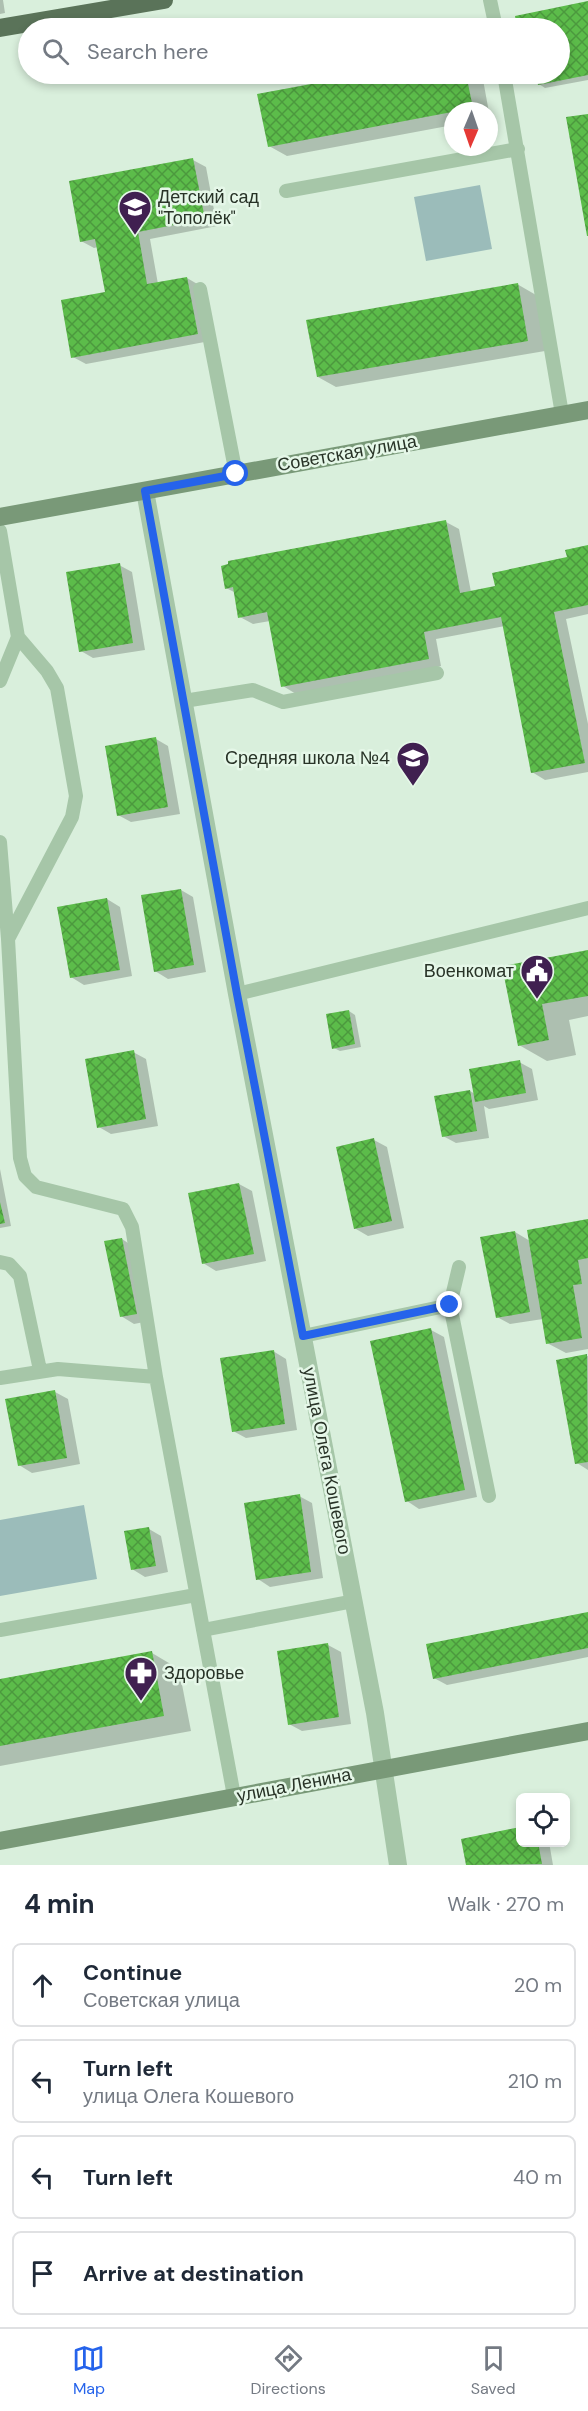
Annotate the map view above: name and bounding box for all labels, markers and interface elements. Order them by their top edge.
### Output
search box [18,18,570,84]
icon: search [39,35,72,68]
text: Search here [87,37,208,66]
north arrow [444,102,498,156]
place label: Детский сад "Тополёк" [158,185,259,230]
school or university icon: Детский сад "Тополёк" [117,189,153,236]
street label: Советская улица [275,429,420,477]
route start [222,460,248,486]
school or university icon: Средняя школа №4 [395,740,431,787]
place label: Средняя школа №4 [225,746,390,770]
public building icon: Военкомат [519,953,555,1000]
place label: Военкомат [424,959,514,983]
route end [436,1291,462,1317]
street label: улица Олега Кошевого [297,1365,357,1557]
pharmacy icon: Здоровье [123,1655,159,1702]
place label: Здоровье [164,1661,244,1685]
street label: улица Ленина [235,1762,354,1808]
map controls [516,1793,570,1847]
button: locate [516,1793,570,1847]
text: 4 min [24,1887,95,1921]
text: Walk · 270 m [447,1891,564,1917]
text: Continue [83,1958,182,1987]
icon: ahead [26,1969,59,2002]
text: 20 m [514,1972,562,1998]
text: Советская улица [83,1987,240,2013]
text: Turn left [83,2054,173,2083]
icon: left [26,2065,59,2098]
text: 210 m [507,2068,562,2094]
text: улица Олега Кошевого [83,2083,294,2109]
icon: left [26,2161,59,2194]
text: Turn left [83,2163,173,2192]
text: 40 m [513,2164,562,2190]
icon: arrive [26,2257,59,2290]
text: Arrive at destination [83,2259,304,2288]
tab: Map [72,2342,105,2399]
tab: Directions [250,2342,326,2399]
tab: Saved [471,2342,516,2399]

